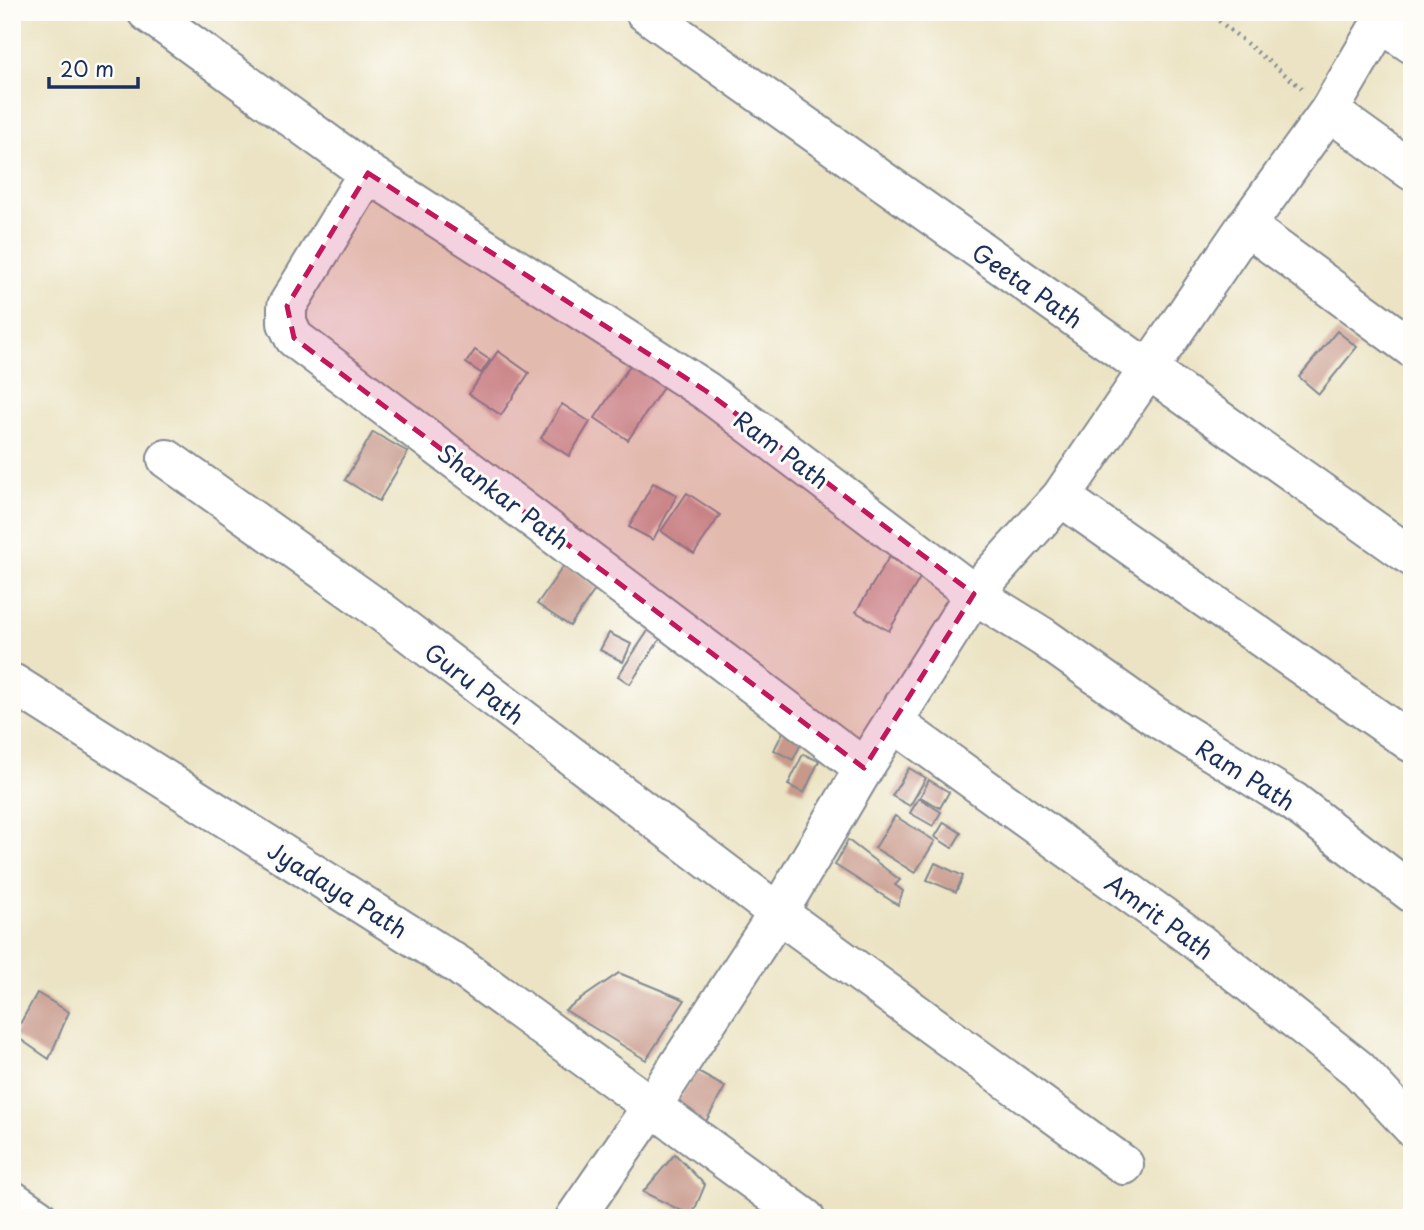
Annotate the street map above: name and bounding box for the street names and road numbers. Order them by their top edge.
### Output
street label: Geeta Path [965,234,1091,336]
street label: Ram Path [727,401,837,497]
street label: Shankar Path [430,434,578,558]
street label: Guru Path [417,633,533,733]
street label: Ram Path [1189,729,1303,819]
street label: Jyadaya Path [261,832,415,946]
street label: Amrit Path [1098,864,1222,968]

